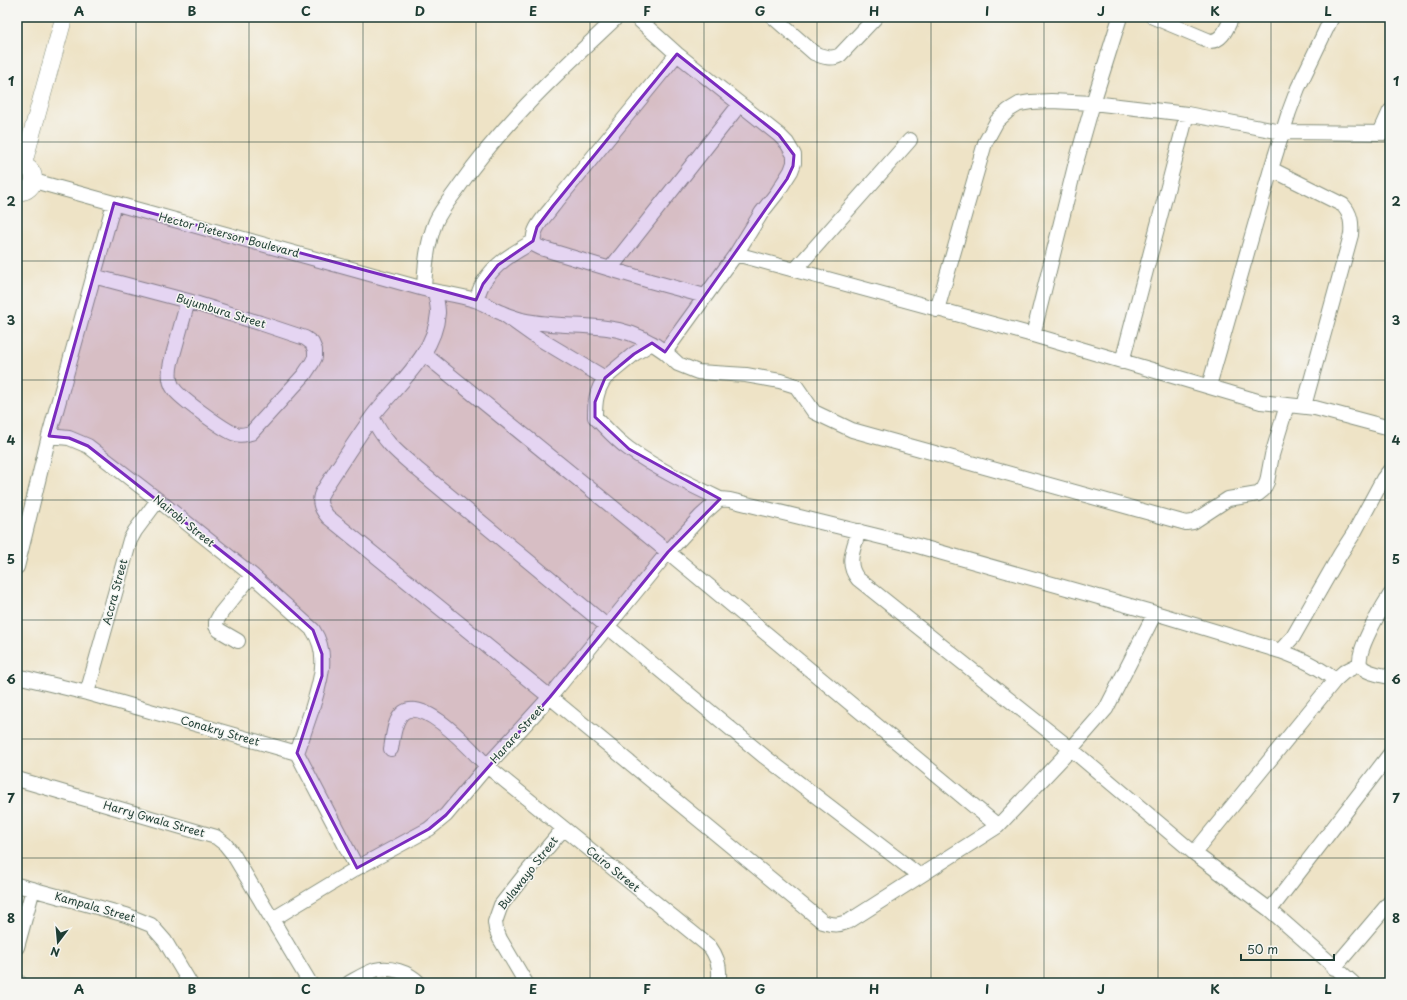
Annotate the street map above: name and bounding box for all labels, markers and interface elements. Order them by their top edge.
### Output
text: A [74,1,84,20]
text: B [188,1,197,20]
text: C [301,1,311,20]
text: D [415,1,425,20]
text: E [529,1,537,20]
text: F [643,1,651,20]
text: G [755,1,765,20]
text: H [869,1,879,20]
text: I [985,1,989,20]
text: J [1097,1,1105,20]
text: K [1210,1,1220,20]
text: L [1324,1,1332,20]
text: 1 [8,71,14,90]
text: 1 [1393,71,1399,90]
text: 2 [6,191,16,210]
text: 2 [1391,191,1401,210]
street label: Hector Pieterson Boulevard [157,208,301,262]
street label: Bujumbura Street [174,289,269,332]
text: 3 [7,310,16,329]
text: 3 [1392,310,1401,329]
text: 4 [7,430,16,449]
text: 4 [1392,430,1401,449]
street label: Nairobi Street [150,490,219,551]
text: 5 [7,549,15,568]
text: 5 [1392,549,1400,568]
street label: Accra Street [98,557,132,627]
text: 6 [6,669,16,688]
text: 6 [1391,669,1401,688]
street label: Harare Street [485,700,548,767]
street label: Conakry Street [179,711,262,750]
text: 7 [7,788,15,807]
text: 7 [1392,788,1400,807]
street label: Harry Gwala Street [101,796,207,841]
street label: Bulawayo Street [494,832,562,913]
street label: Cairo Street [583,842,644,896]
street label: Kampala Street [53,887,138,926]
text: 8 [7,908,15,927]
text: 8 [1392,908,1400,927]
north arrow [38,922,78,962]
scale bar [1241,936,1334,962]
text: 50 m [1247,940,1278,958]
text: N [48,943,62,961]
text: A [74,979,84,998]
text: B [188,979,197,998]
text: C [301,979,311,998]
text: D [415,979,425,998]
text: E [529,979,537,998]
text: F [643,979,651,998]
text: G [755,979,765,998]
text: H [869,979,879,998]
text: I [985,979,989,998]
text: J [1097,979,1105,998]
text: K [1210,979,1220,998]
text: L [1324,979,1332,998]

